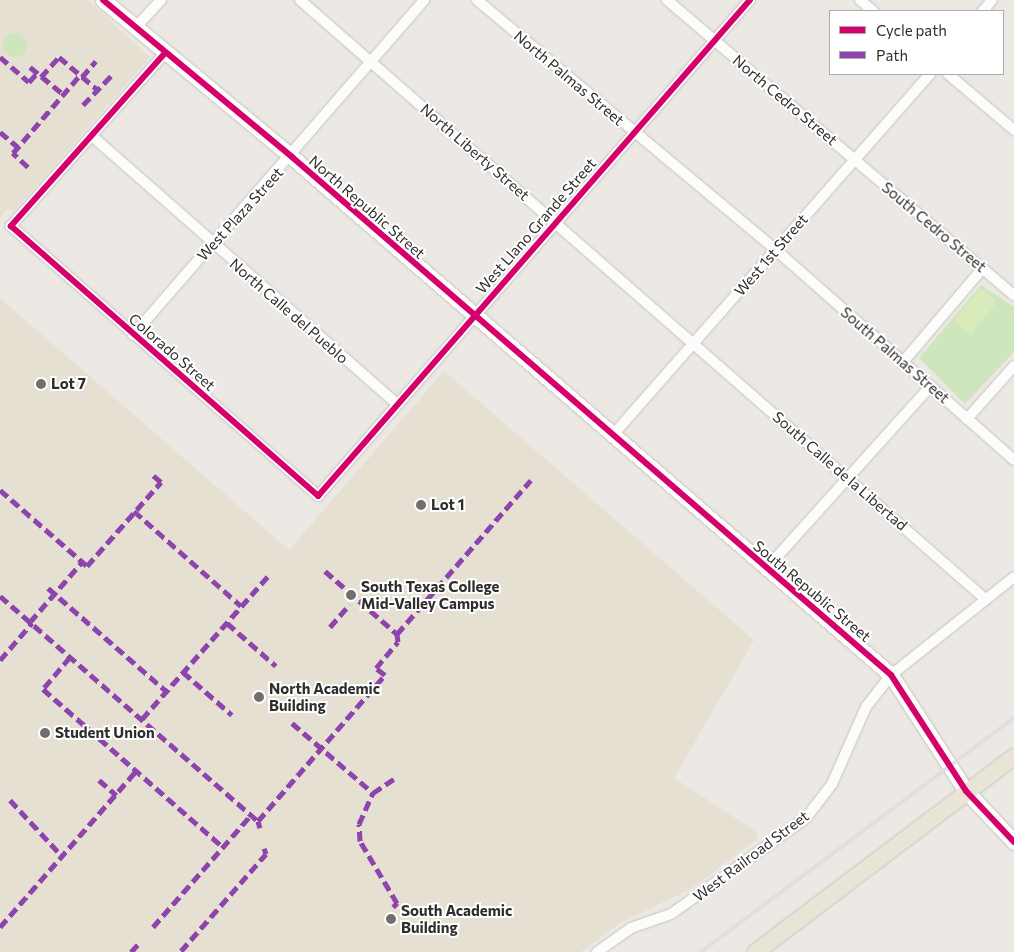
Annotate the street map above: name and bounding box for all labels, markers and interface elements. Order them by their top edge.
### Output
legend [829,10,1004,75]
text: Cycle path [876,21,947,39]
street label: North Palmas Street [510,27,628,129]
text: Path [876,46,908,64]
street label: North Cedro Street [729,51,841,149]
street label: North Liberty Street [417,100,533,204]
street label: North Republic Street [305,152,429,262]
street label: West Llano Grande Street [472,155,600,297]
street label: West Plaza Street [193,164,287,264]
street label: South Cedro Street [878,178,990,276]
street label: West 1st Street [731,210,811,300]
street label: North Calle del Pueblo [226,255,352,367]
street label: South Palmas Street [837,303,953,407]
street label: Colorado Street [125,310,219,394]
place label: Lot 7 [51,375,86,393]
marker: Lot 7 [35,378,47,390]
street label: South Calle de la Libertad [769,408,911,534]
place label: Lot 1 [431,496,465,514]
marker: Lot 1 [415,499,427,511]
street label: South Republic Street [750,537,874,645]
place label: South Texas College Mid-Valley Campus [361,577,499,612]
marker: South Texas College Mid-Valley Campus [345,589,357,601]
place label: North Academic Building [269,679,380,714]
marker: North Academic Building [253,691,265,703]
place label: Student Union [55,724,155,742]
marker: Student Union [39,727,51,739]
street label: West Railroad Street [690,807,812,905]
place label: South Academic Building [401,901,512,936]
marker: South Academic Building [385,913,397,925]

